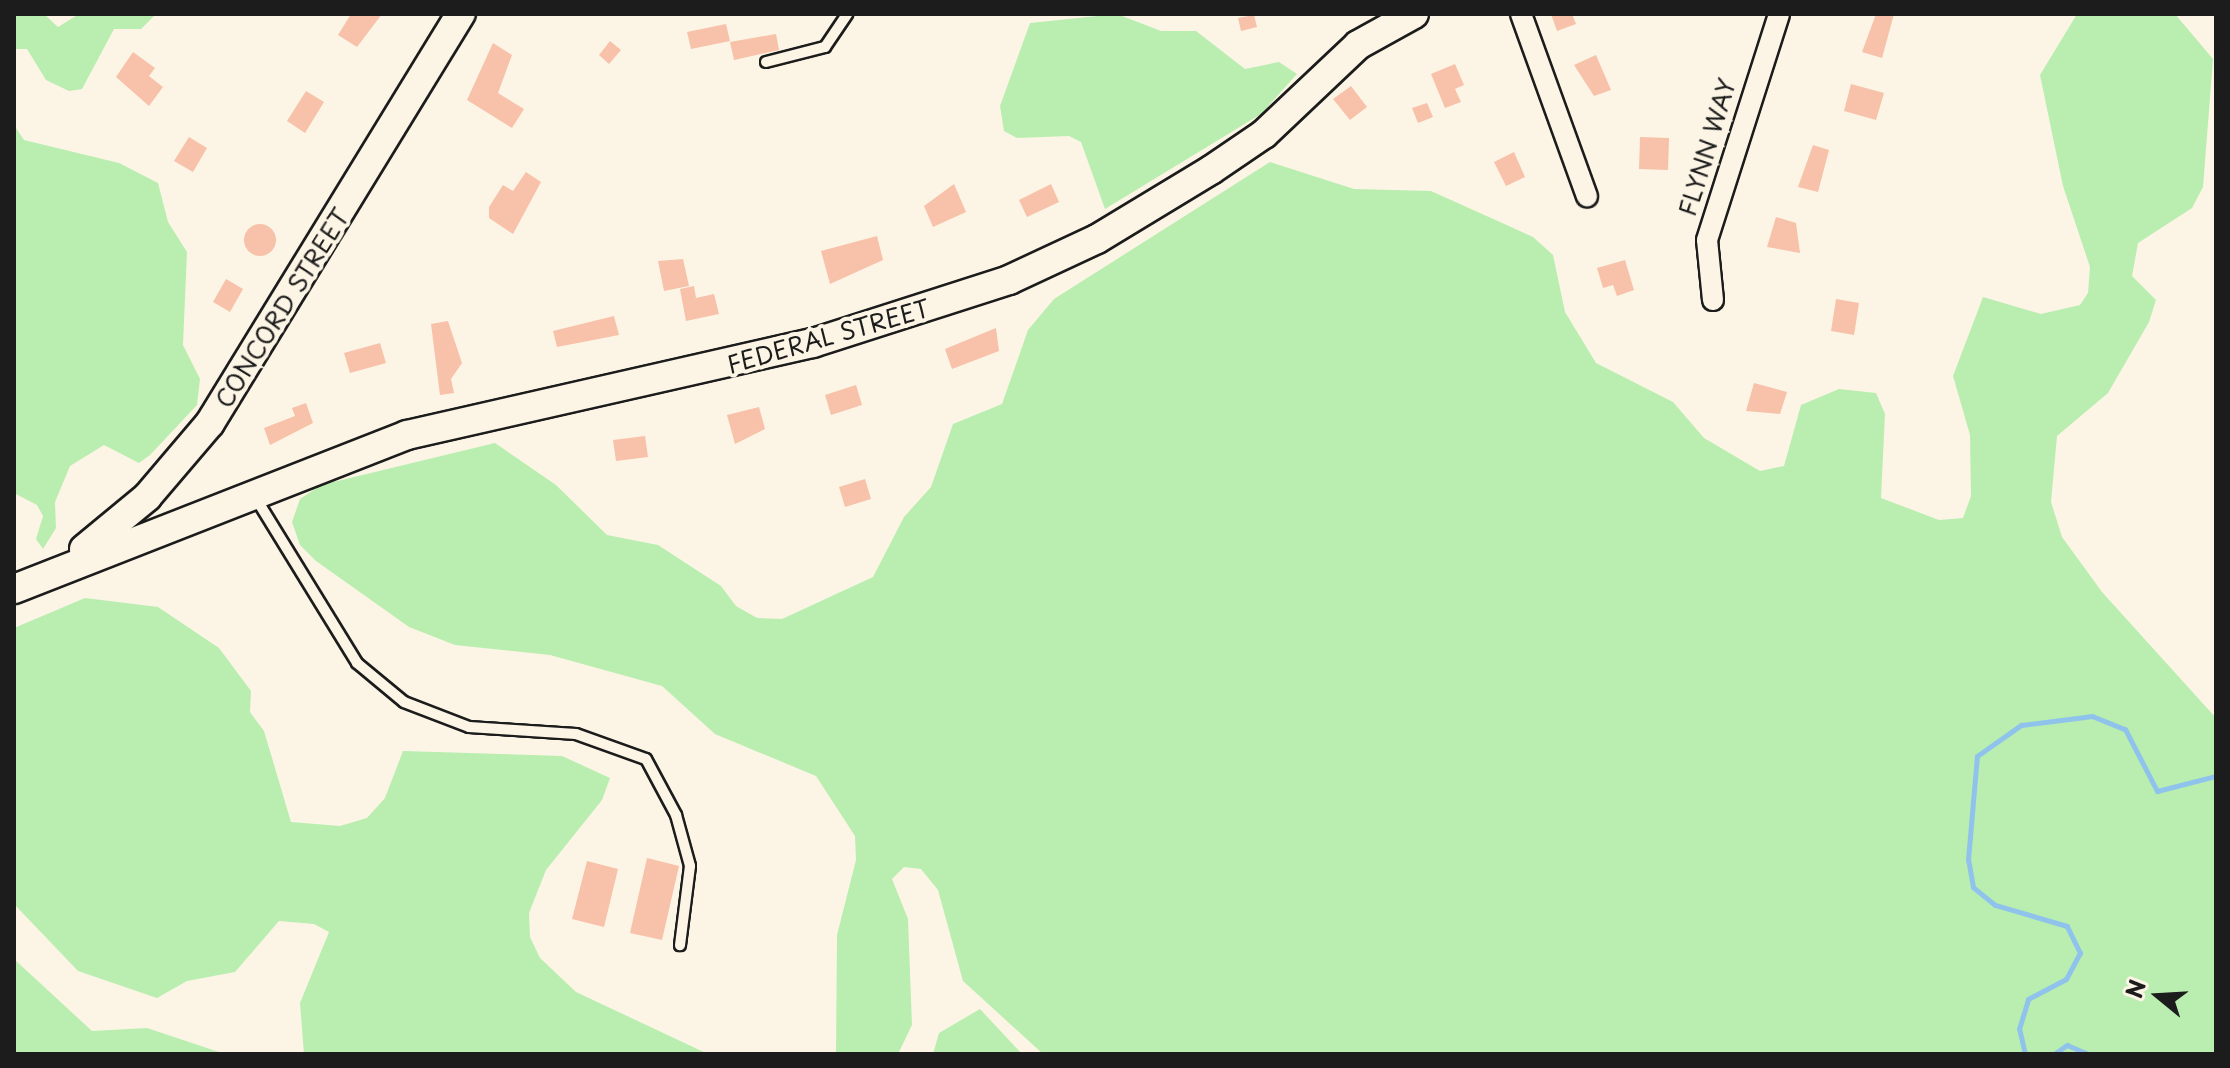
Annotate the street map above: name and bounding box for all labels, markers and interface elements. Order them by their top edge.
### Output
street label: FLYNN WAY [1672,74,1742,220]
street label: CONCORD STREET [209,203,355,413]
street label: FEDERAL STREET [721,293,935,379]
north arrow [2118,956,2198,1036]
text: N [2116,975,2153,1002]

